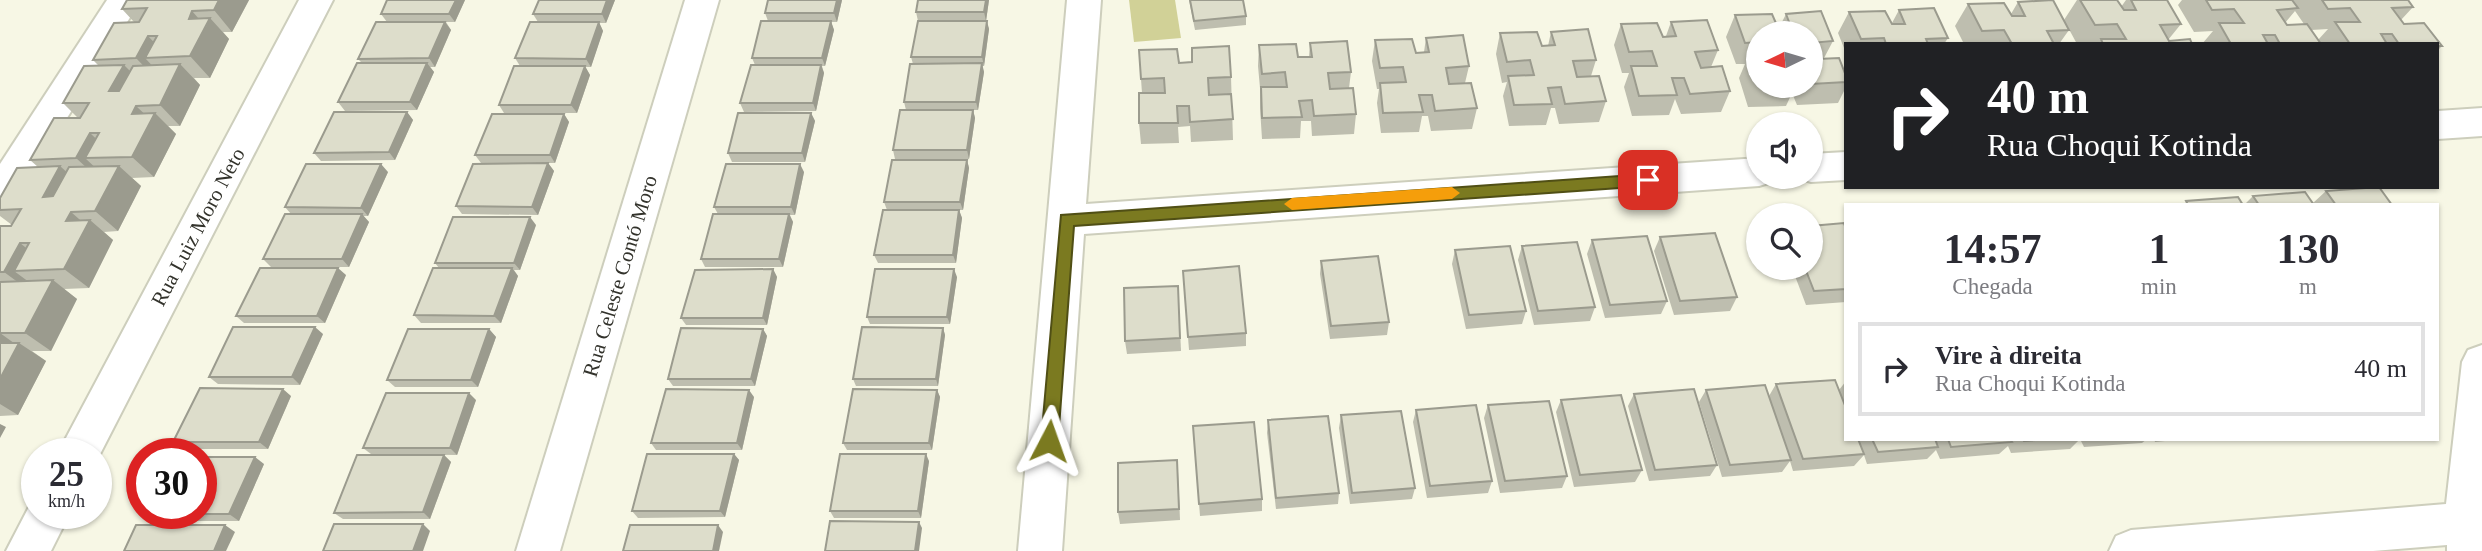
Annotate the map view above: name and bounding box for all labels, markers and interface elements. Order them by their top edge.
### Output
north arrow [1746,21,1824,98]
map controls [1746,21,1823,280]
text: 40 m [1987,69,2089,124]
icon: right [1872,70,1963,161]
button: sound [1746,112,1823,189]
text: Rua Choqui Kotinda [1987,127,2252,163]
street label: Rua Luiz Moro Neto [146,144,250,310]
pin [1618,150,1678,210]
icon: arrive [1629,161,1667,199]
street label: Rua Celeste Contó Moro [578,172,662,380]
button: search [1746,203,1823,280]
text: 14:57 [1944,226,2042,272]
text: 1 [2148,226,2169,272]
text: 130 [2276,226,2339,272]
text: Chegada [1952,274,2033,299]
text: min [2141,274,2177,299]
text: m [2299,274,2317,299]
text: Vire à direita [1935,341,2082,370]
icon: right [1876,350,1914,388]
text: 40 m [2354,354,2407,383]
text: Rua Choqui Kotinda [1935,371,2125,396]
position arrow [1012,404,1086,478]
speed limit sign: 30 [126,438,217,529]
text: 25 [49,455,84,494]
text: km/h [48,491,85,511]

